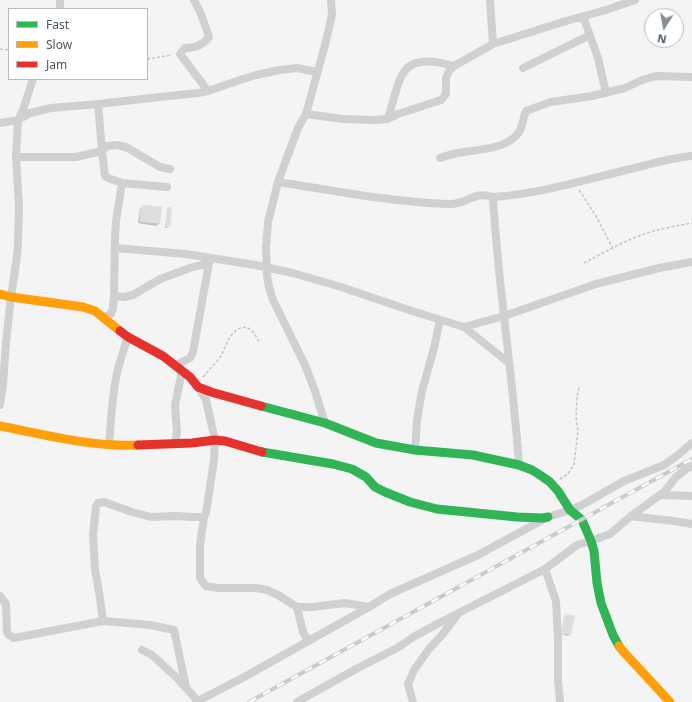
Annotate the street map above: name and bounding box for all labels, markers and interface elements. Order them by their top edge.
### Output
legend [8,8,148,80]
north arrow [644,8,684,48]
text: Fast [46,16,69,33]
text: N [656,31,668,48]
text: Slow [46,36,72,53]
text: Jam [46,56,67,73]

